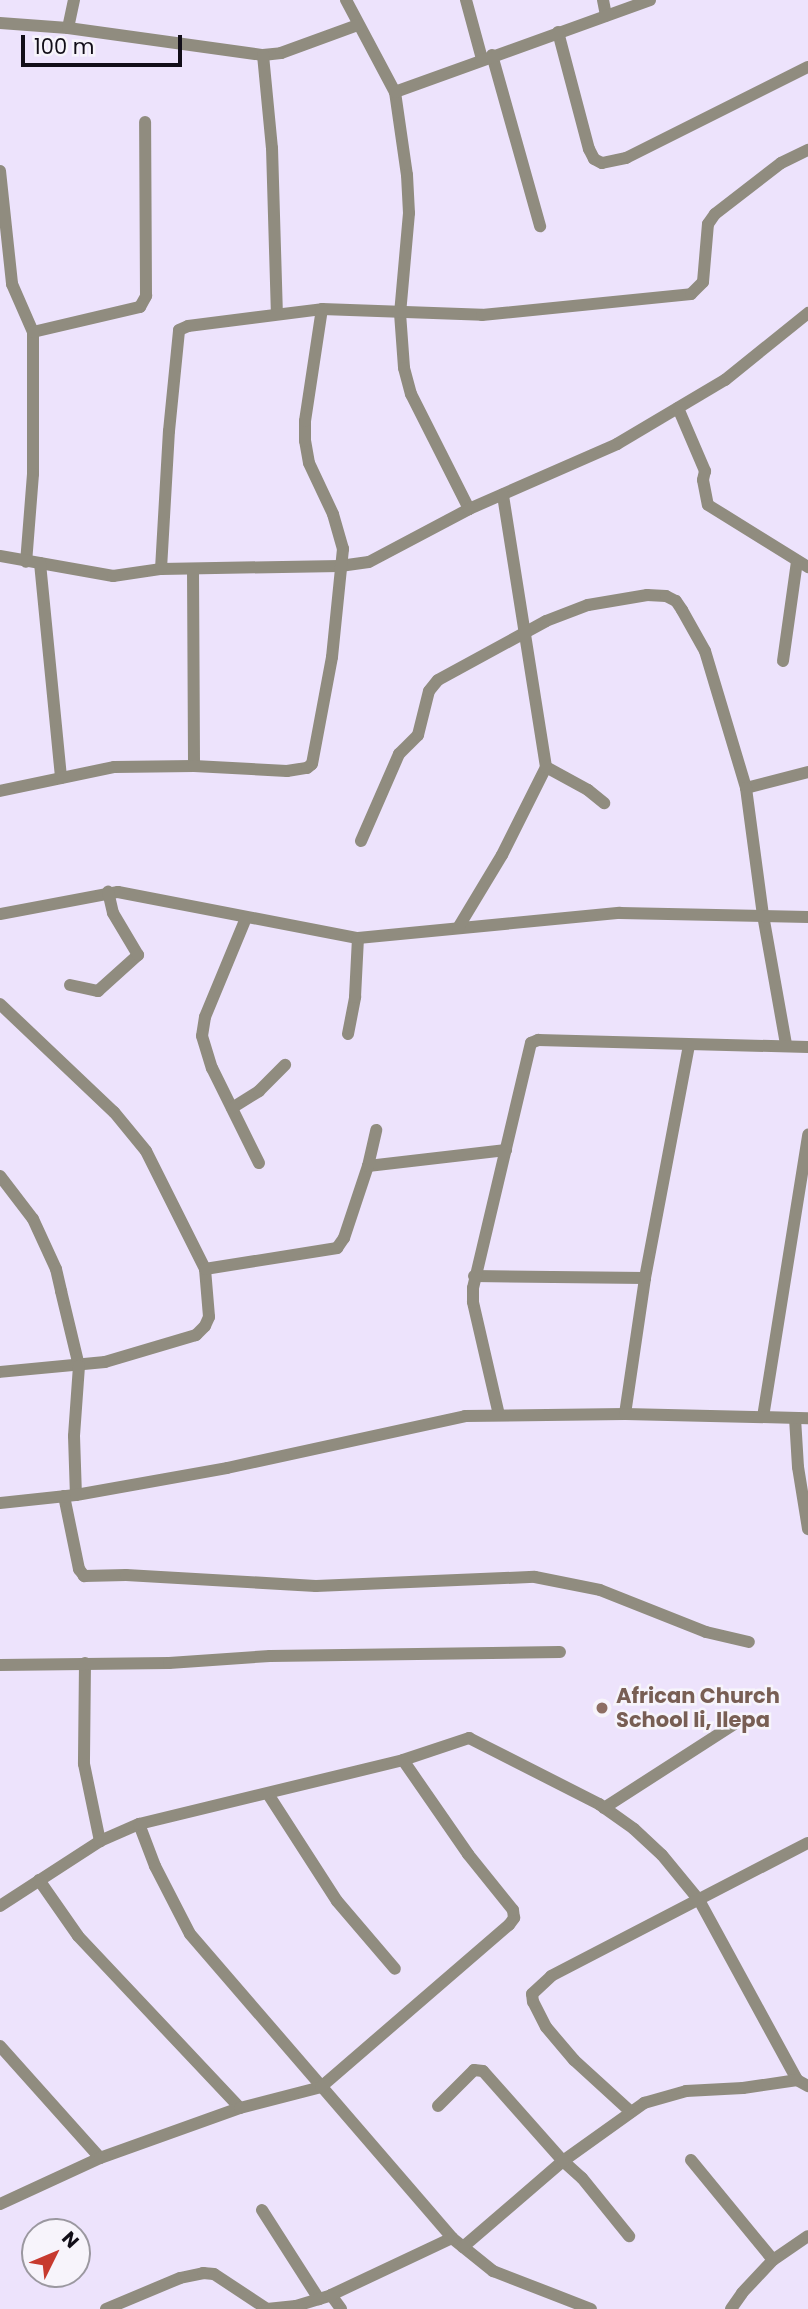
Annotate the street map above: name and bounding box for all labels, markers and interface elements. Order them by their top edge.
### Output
scale bar [24,21,186,65]
text: 100 m [34,32,94,61]
place label: African Church School Ii, Ilepa [616,1683,780,1733]
marker: African Church School Ii, Ilepa [594,1700,610,1716]
north arrow [21,2218,91,2288]
text: N [56,2225,85,2254]

